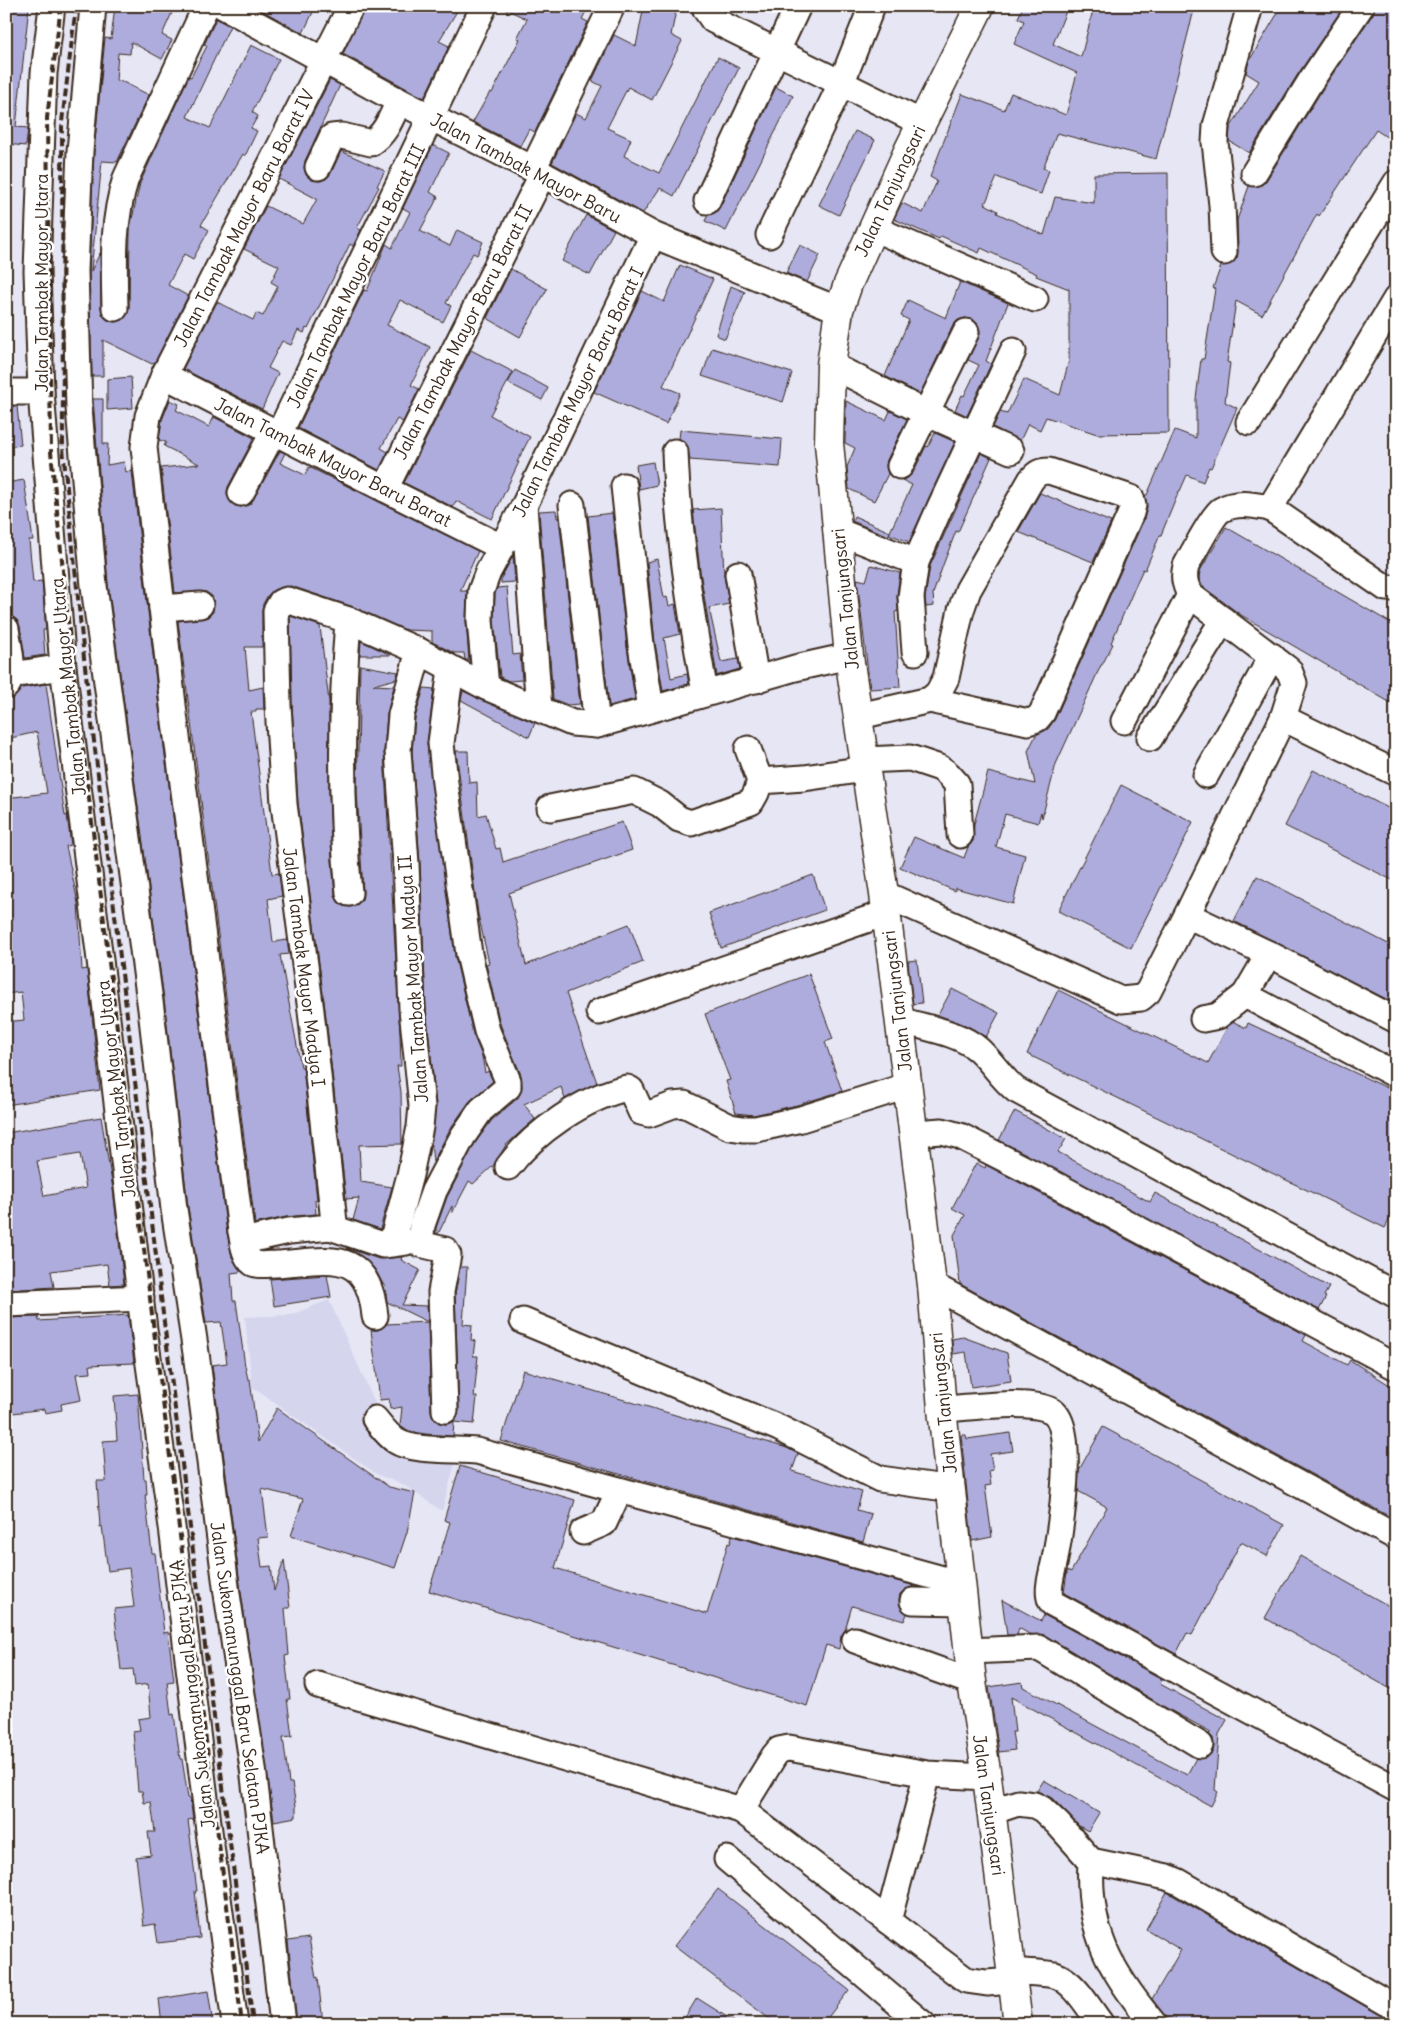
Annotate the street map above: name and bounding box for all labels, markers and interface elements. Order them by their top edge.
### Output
street label: Jalan Tambak Mayor Baru Barat IV [169,85,319,351]
street label: Jalan Tambak Mayor Baru [427,108,625,228]
street label: Jalan Tanjungsari [850,122,930,260]
street label: Jalan Tambak Mayor Baru Barat III [282,140,430,412]
street label: Jalan Tambak Mayor Utara [30,173,53,393]
street label: Jalan Tambak Mayor Baru Barat II [389,201,537,463]
street label: Jalan Tambak Mayor Baru Barat I [507,263,649,521]
street label: Jalan Tambak Mayor Baru Barat [211,392,455,532]
street label: Jalan Tanjungsari [826,527,864,671]
street label: Jalan Tambak Mayor Utara [45,577,91,797]
street label: Jalan Tambak Mayor Madya I [278,846,330,1088]
street label: Jalan Tambak Mayor Madya II [393,854,433,1104]
street label: Jalan Tanjungsari [877,929,917,1073]
street label: Jalan Tambak Mayor Utara [91,979,141,1199]
street label: Jalan Tanjungsari [924,1331,962,1475]
street label: Jalan Sukomanunggal Baru Selatan PJKA [205,1520,275,1856]
street label: Jalan Sukomanunggal Baru PJKA [164,1558,220,1830]
street label: Jalan Tanjungsari [968,1733,1010,1877]

